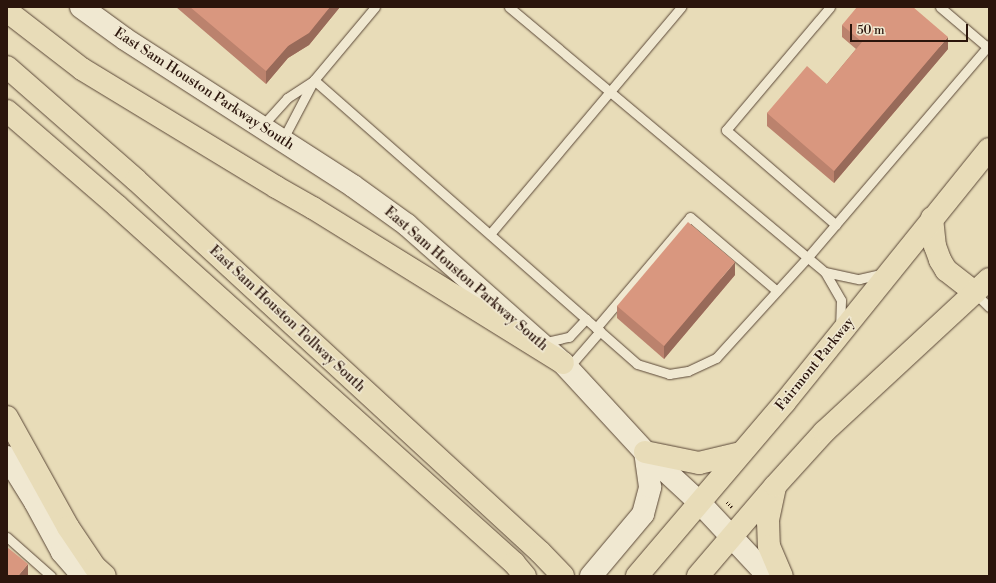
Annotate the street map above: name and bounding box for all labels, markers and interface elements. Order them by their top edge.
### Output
scale bar [852,16,970,42]
text: 50 m [857,23,885,38]
street label: East Sam Houston Parkway South [111,24,297,154]
street label: East Sam Houston Parkway South [381,203,551,355]
street label: East Sam Houston Tollway South [206,242,368,396]
street label: Fairmont Parkway [772,314,858,414]

